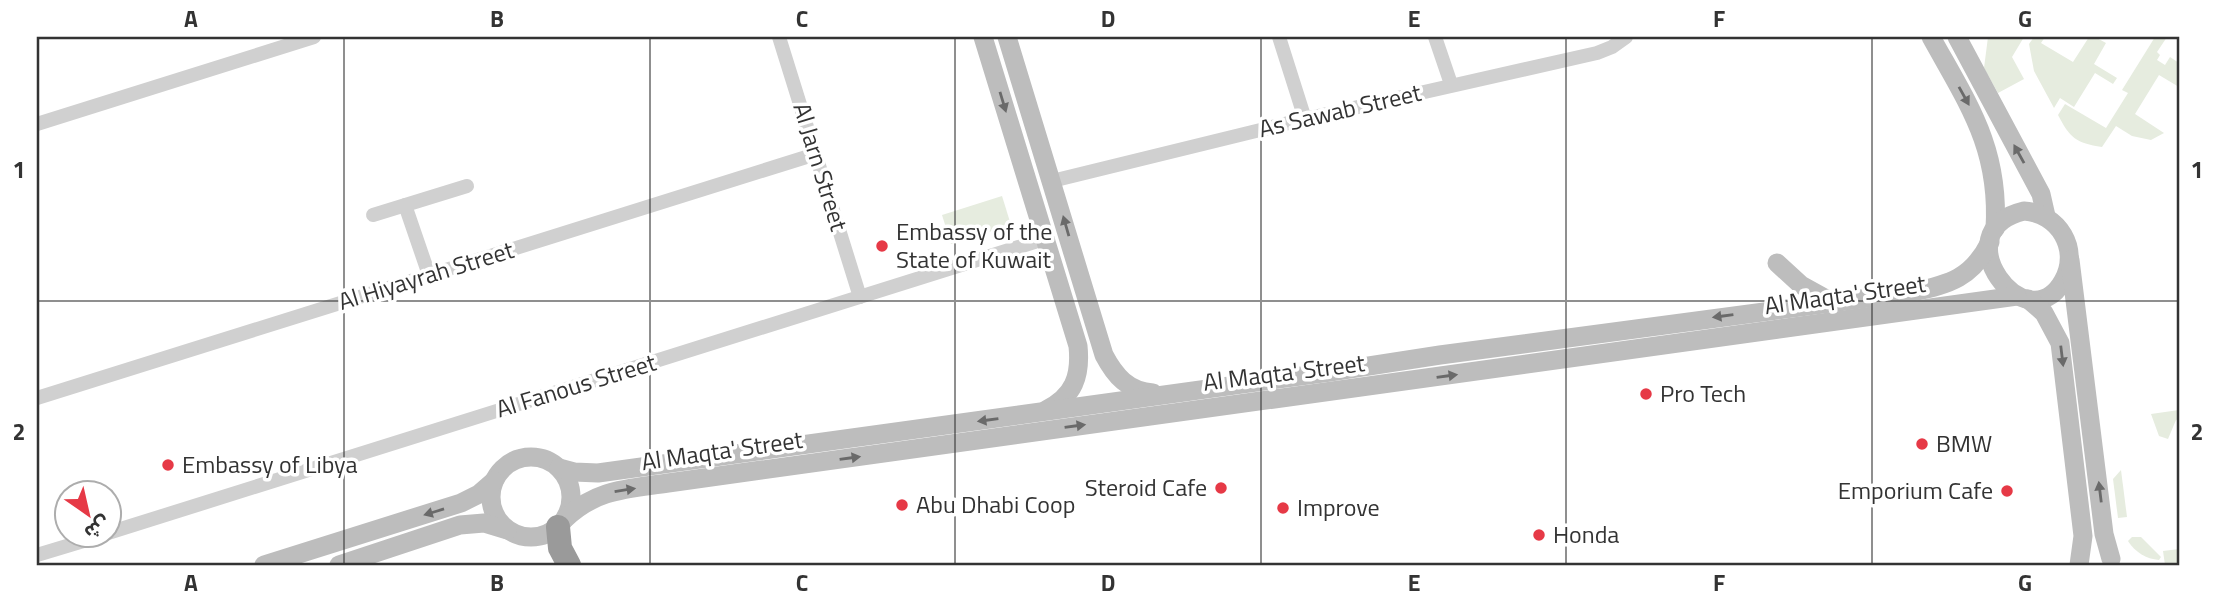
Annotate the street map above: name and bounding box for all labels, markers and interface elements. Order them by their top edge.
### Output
text: A [184,1,198,36]
text: B [490,1,504,36]
text: C [796,1,808,36]
text: D [1101,1,1115,36]
text: E [1408,1,1420,36]
text: F [1713,1,1725,36]
text: G [2018,1,2032,36]
street label: As Sawab Street [1255,74,1425,146]
one-way arrow [1958,87,1970,106]
one-way arrow [998,92,1008,113]
street label: Al Jarn Street [784,98,858,236]
one-way arrow [2013,145,2025,164]
text: 1 [13,152,25,187]
text: 1 [2191,152,2203,187]
place label: Embassy of the State of Kuwait [896,213,1052,277]
one-way arrow [1060,215,1070,236]
street label: Al Hiyayrah Street [334,231,518,319]
marker: Embassy of the State of Kuwait [874,238,890,254]
street label: Al Maqta' Street [1762,265,1928,323]
one-way arrow [1712,311,1734,322]
street label: Al Fanous Street [491,343,661,426]
street label: Al Maqta' Street [1201,344,1367,400]
one-way arrow [2056,345,2067,367]
one-way arrow [1436,371,1458,382]
place label: Pro Tech [1660,375,1746,411]
marker: Pro Tech [1638,386,1654,402]
text: 2 [13,414,25,449]
one-way arrow [977,414,999,425]
text: 2 [2191,414,2203,449]
street label: Al Maqta' Street [639,421,805,479]
one-way arrow [1065,421,1087,432]
place label: BMW [1936,425,1992,461]
marker: BMW [1914,436,1930,452]
place label: Embassy of Libya [182,446,357,482]
one-way arrow [839,453,861,464]
marker: Embassy of Libya [160,457,176,473]
place label: Steroid Cafe [1085,469,1207,505]
place label: Emporium Cafe [1838,472,1993,508]
north arrow [52,480,122,550]
marker: Steroid Cafe [1213,480,1229,496]
one-way arrow [2094,481,2105,503]
marker: Emporium Cafe [1999,483,2015,499]
one-way arrow [614,484,636,495]
place label: Abu Dhabi Coop [916,486,1075,522]
place label: Improve [1297,489,1380,525]
marker: Abu Dhabi Coop [894,497,910,513]
marker: Improve [1275,500,1291,516]
one-way arrow [423,507,444,518]
text: ش [79,509,117,548]
place label: Honda [1553,516,1619,552]
marker: Honda [1531,527,1547,543]
text: A [184,565,198,600]
text: B [490,565,504,600]
text: C [796,565,808,600]
text: D [1101,565,1115,600]
text: E [1408,565,1420,600]
text: F [1713,565,1725,600]
text: G [2018,565,2032,600]

